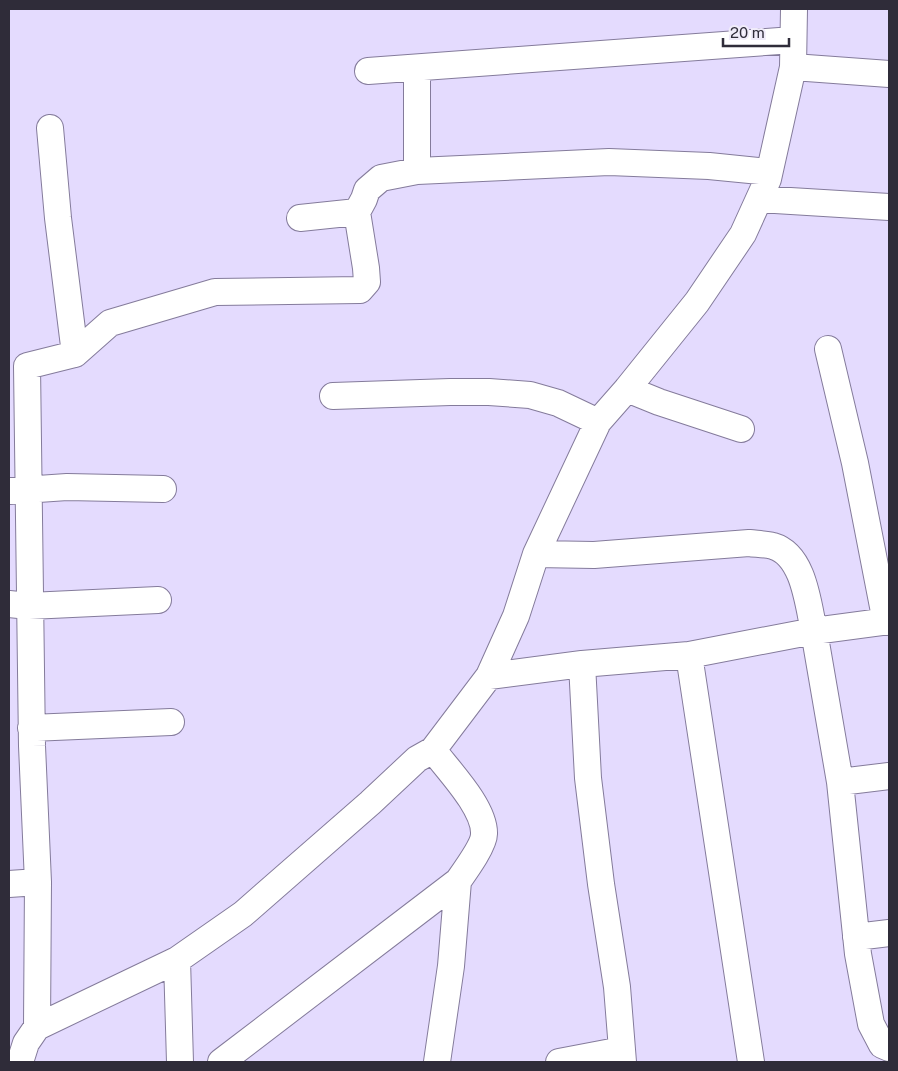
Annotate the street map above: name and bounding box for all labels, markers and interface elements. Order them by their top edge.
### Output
scale bar [723,15,789,47]
text: 20 m [730,24,765,41]

